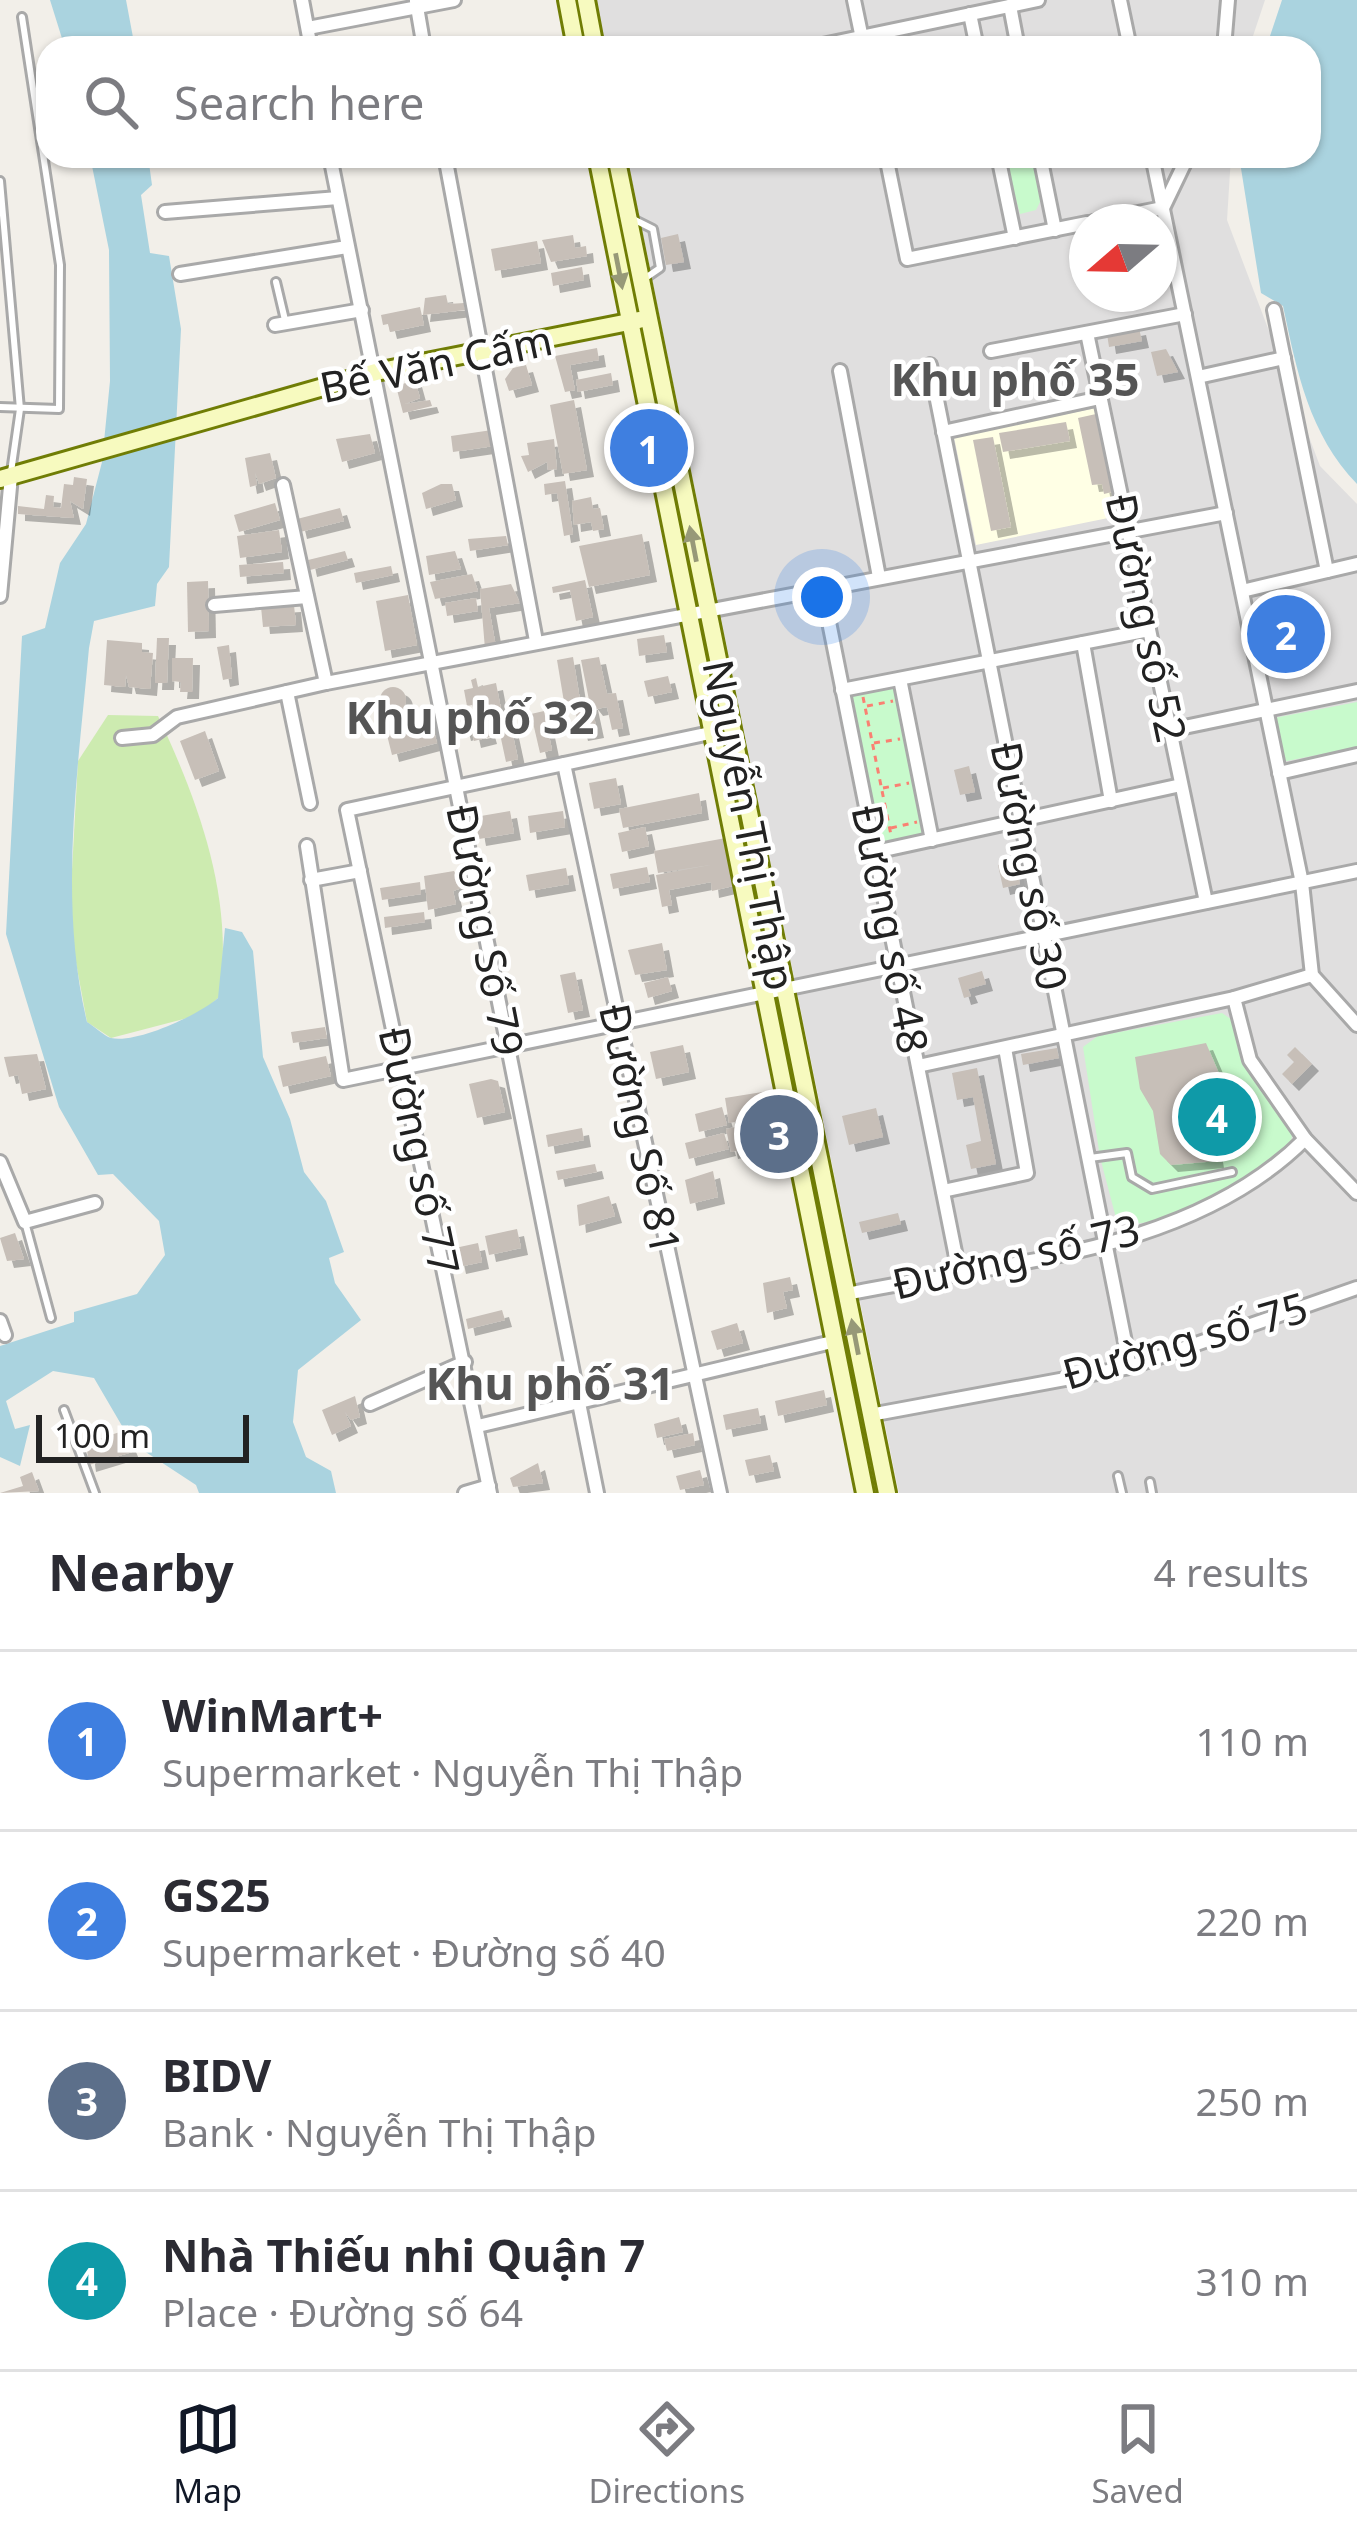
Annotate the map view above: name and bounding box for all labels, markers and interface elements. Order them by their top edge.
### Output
search box [36,36,1321,168]
icon: search [78,69,144,135]
text: Search here [174,72,424,133]
north arrow [1069,204,1177,312]
one-way arrow [610,252,629,290]
street label: Bế Văn Cấm [314,310,557,415]
district label: Khu phố 35 [890,348,1140,409]
pin: 1 [610,403,688,493]
street label: Đường số 52 [1093,488,1202,747]
one-way arrow [683,525,702,563]
your location [792,567,852,627]
pin: 2 [1247,589,1325,679]
street label: Nguyễn Thị Thập [690,655,810,995]
district label: Khu phố 32 [345,686,595,747]
street label: Đường số 30 [978,737,1082,995]
street label: Đường Số 79 [434,799,539,1060]
street label: Đường số 48 [839,800,943,1058]
street label: Đường Số 81 [587,998,696,1259]
street label: Đường số 77 [366,1021,475,1280]
pin: 4 [1178,1072,1256,1162]
pin: 3 [740,1089,818,1179]
street label: Đường số 73 [886,1199,1145,1312]
street label: Đường số 75 [1056,1277,1314,1402]
one-way arrow [845,1318,864,1356]
district label: Khu phố 31 [425,1352,675,1413]
scale bar [36,1409,249,1462]
text: 100 m [54,1413,150,1458]
text: Nearby [48,1536,234,1606]
text: 4 results [1154,1545,1309,1598]
text: WinMart+ [162,1684,383,1745]
text: 1 [76,1714,98,1767]
text: 110 m [1195,1714,1309,1767]
text: Supermarket · Nguyễn Thị Thập [162,1745,743,1798]
text: GS25 [162,1864,271,1925]
text: 2 [76,1894,98,1947]
text: 220 m [1195,1894,1309,1947]
text: Supermarket · Đường số 40 [162,1925,666,1978]
text: BIDV [162,2044,271,2105]
text: 3 [76,2074,98,2127]
text: 250 m [1195,2074,1309,2127]
text: Bank · Nguyễn Thị Thập [162,2105,596,2158]
text: Nhà Thiếu nhi Quận 7 [162,2224,645,2285]
text: 4 [76,2254,98,2307]
text: 310 m [1195,2254,1309,2307]
text: Place · Đường số 64 [162,2285,523,2338]
tab: Map [173,2396,242,2513]
tab: Directions [588,2396,745,2513]
tab: Saved [1091,2396,1184,2513]

